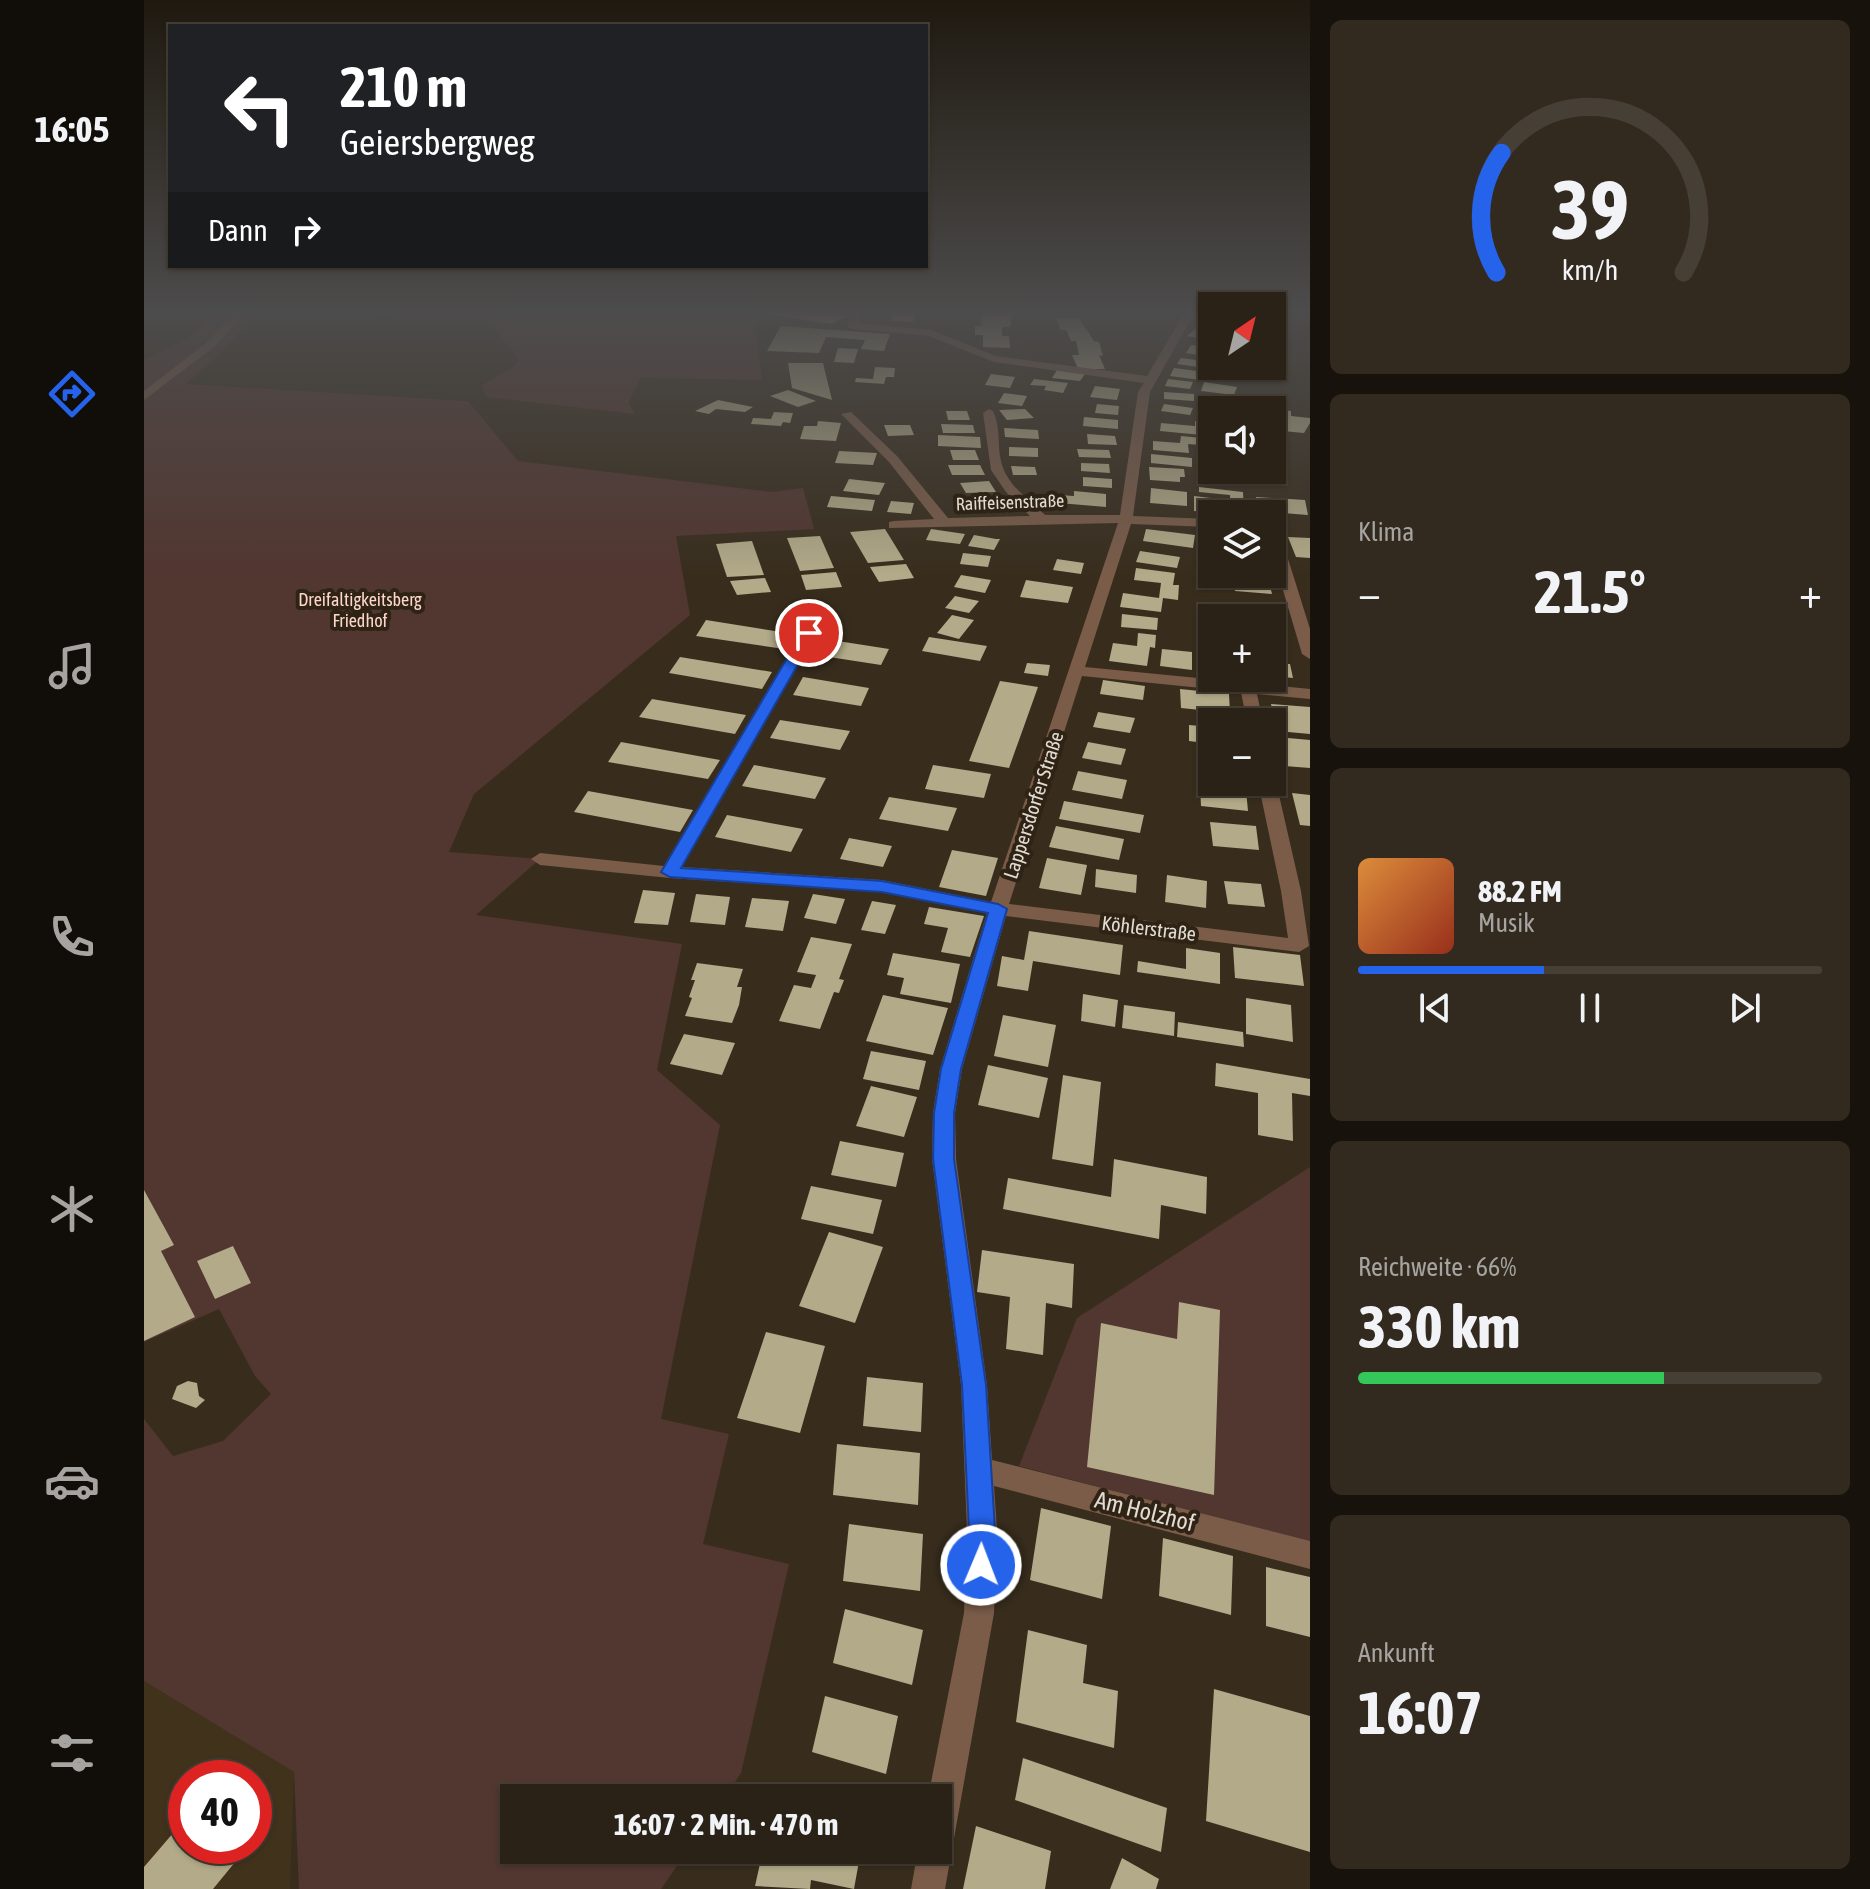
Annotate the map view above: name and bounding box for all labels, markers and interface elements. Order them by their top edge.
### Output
text: 210 m [340,55,467,119]
icon: left [208,56,312,160]
text: 16:05 [35,108,109,150]
text: Geiersbergweg [340,121,535,163]
text: 39 [1551,160,1629,256]
icon: right [284,208,328,252]
text: Dann [208,213,268,247]
text: km/h [1562,253,1618,286]
north arrow [1198,292,1286,380]
map controls [1198,292,1286,796]
icon: directions [44,366,100,422]
button: sound [1198,396,1286,484]
street label: Raiffeisenstraße [956,490,1064,514]
button: layers [1198,500,1286,588]
text: Klima [1358,517,1414,547]
text: 21.5° [1534,557,1646,626]
text: − [1358,567,1381,617]
text: + [1799,567,1822,617]
park label: Dreifaltigkeitsberg Friedhof [298,589,422,631]
pin [775,599,843,667]
button: + [1198,604,1286,692]
icon: arrive [787,611,831,655]
icon: music [44,638,100,694]
button: − [1198,708,1286,796]
street label: Lappersdorfer Straße [998,729,1068,881]
text: 88.2 FM [1478,874,1562,908]
text: Musik [1478,908,1535,938]
icon: phone [44,909,100,965]
street label: Köhlerstraße [1101,911,1197,945]
icon: previous [1413,986,1457,1030]
icon: pause [1568,986,1612,1030]
icon: next [1723,986,1767,1030]
icon: climate [44,1181,100,1237]
text: Reichweite · 66% [1358,1252,1516,1282]
text: 330 km [1358,1292,1520,1361]
icon: car [44,1453,100,1509]
street label: Am Holzhof [1092,1486,1198,1537]
position arrow [939,1523,1023,1607]
text: Ankunft [1358,1638,1435,1668]
text: 16:07 [1358,1678,1483,1747]
icon: filters [44,1725,100,1781]
speed limit sign: 40 [168,1760,272,1864]
text: 16:07 · 2 Min. · 470 m [614,1807,838,1841]

